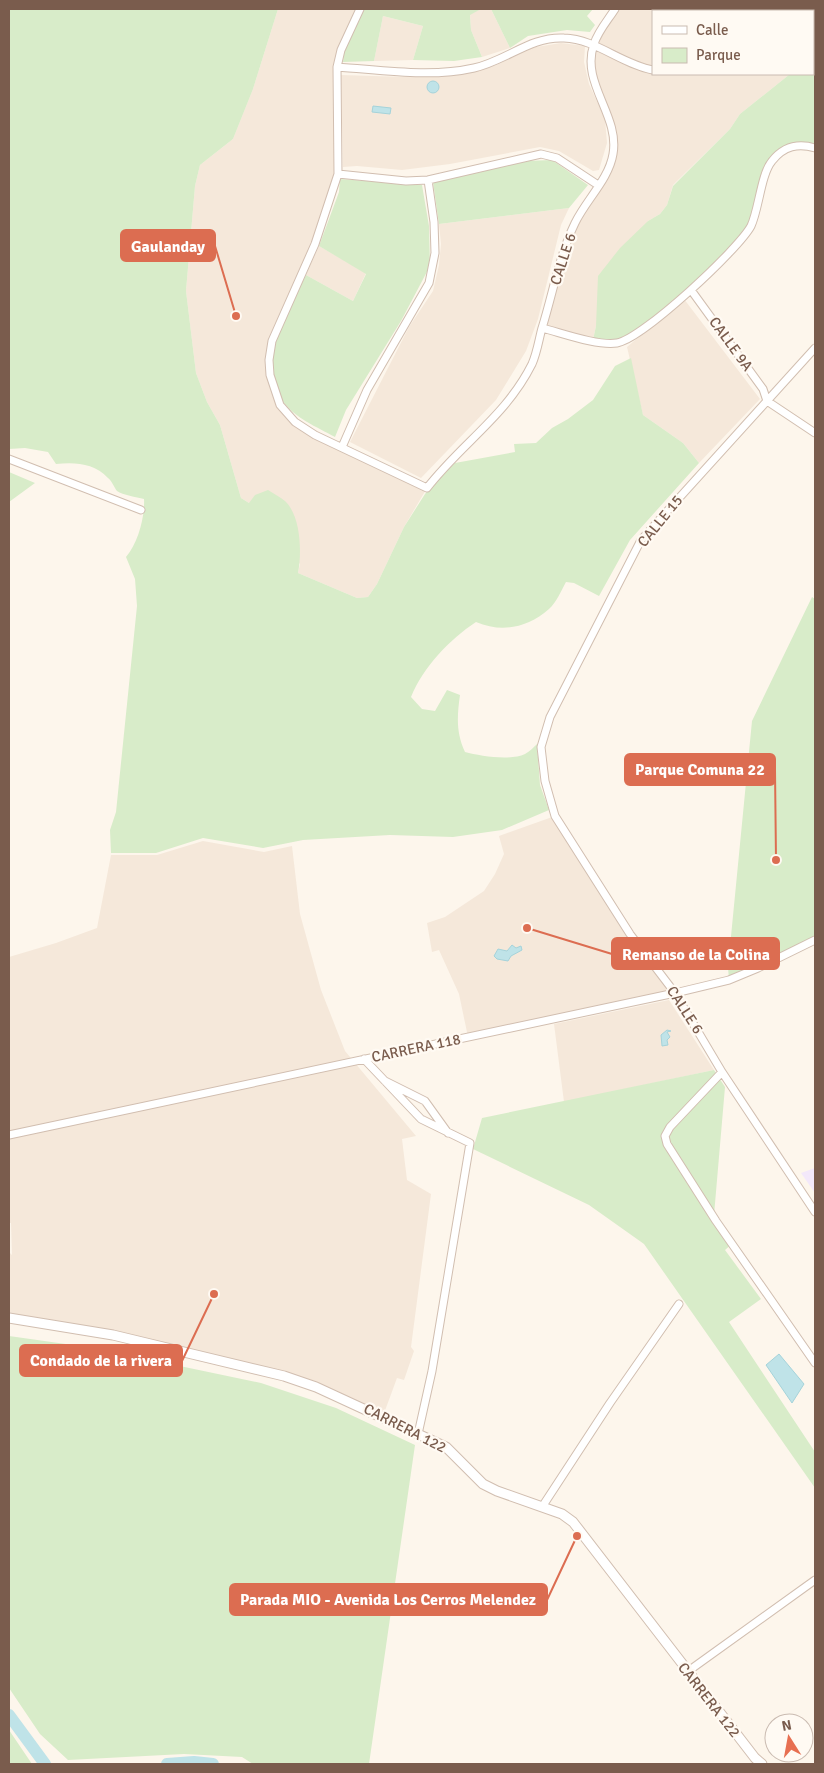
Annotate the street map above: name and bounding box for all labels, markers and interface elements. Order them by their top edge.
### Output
legend [652,10,814,75]
text: Calle [696,21,729,39]
text: Parque [696,46,741,64]
callout: Gaulanday [121,230,215,261]
street label: CALLE 6 [546,231,580,287]
text: Gaulanday [131,237,205,257]
street label: CALLE 9A [705,313,757,375]
street label: CALLE 15 [634,491,686,551]
callout: Parque Comuna 22 [625,754,775,785]
text: Parque Comuna 22 [635,760,765,780]
callout: Remanso de la Colina [612,938,779,969]
text: Remanso de la Colina [622,945,770,965]
street label: CALLE 6 [663,983,707,1037]
street label: CARRERA 118 [370,1030,462,1066]
callout: Condado de la rivera [20,1345,182,1376]
text: Condado de la rivera [30,1351,172,1371]
street label: CARRERA 122 [361,1399,449,1457]
callout: Parada MIO - Avenida Los Cerros Melendez [230,1584,547,1615]
text: Parada MIO - Avenida Los Cerros Melendez [240,1590,536,1610]
street label: CARRERA 122 [674,1659,744,1741]
north arrow [764,1713,814,1763]
text: N [780,1716,793,1735]

